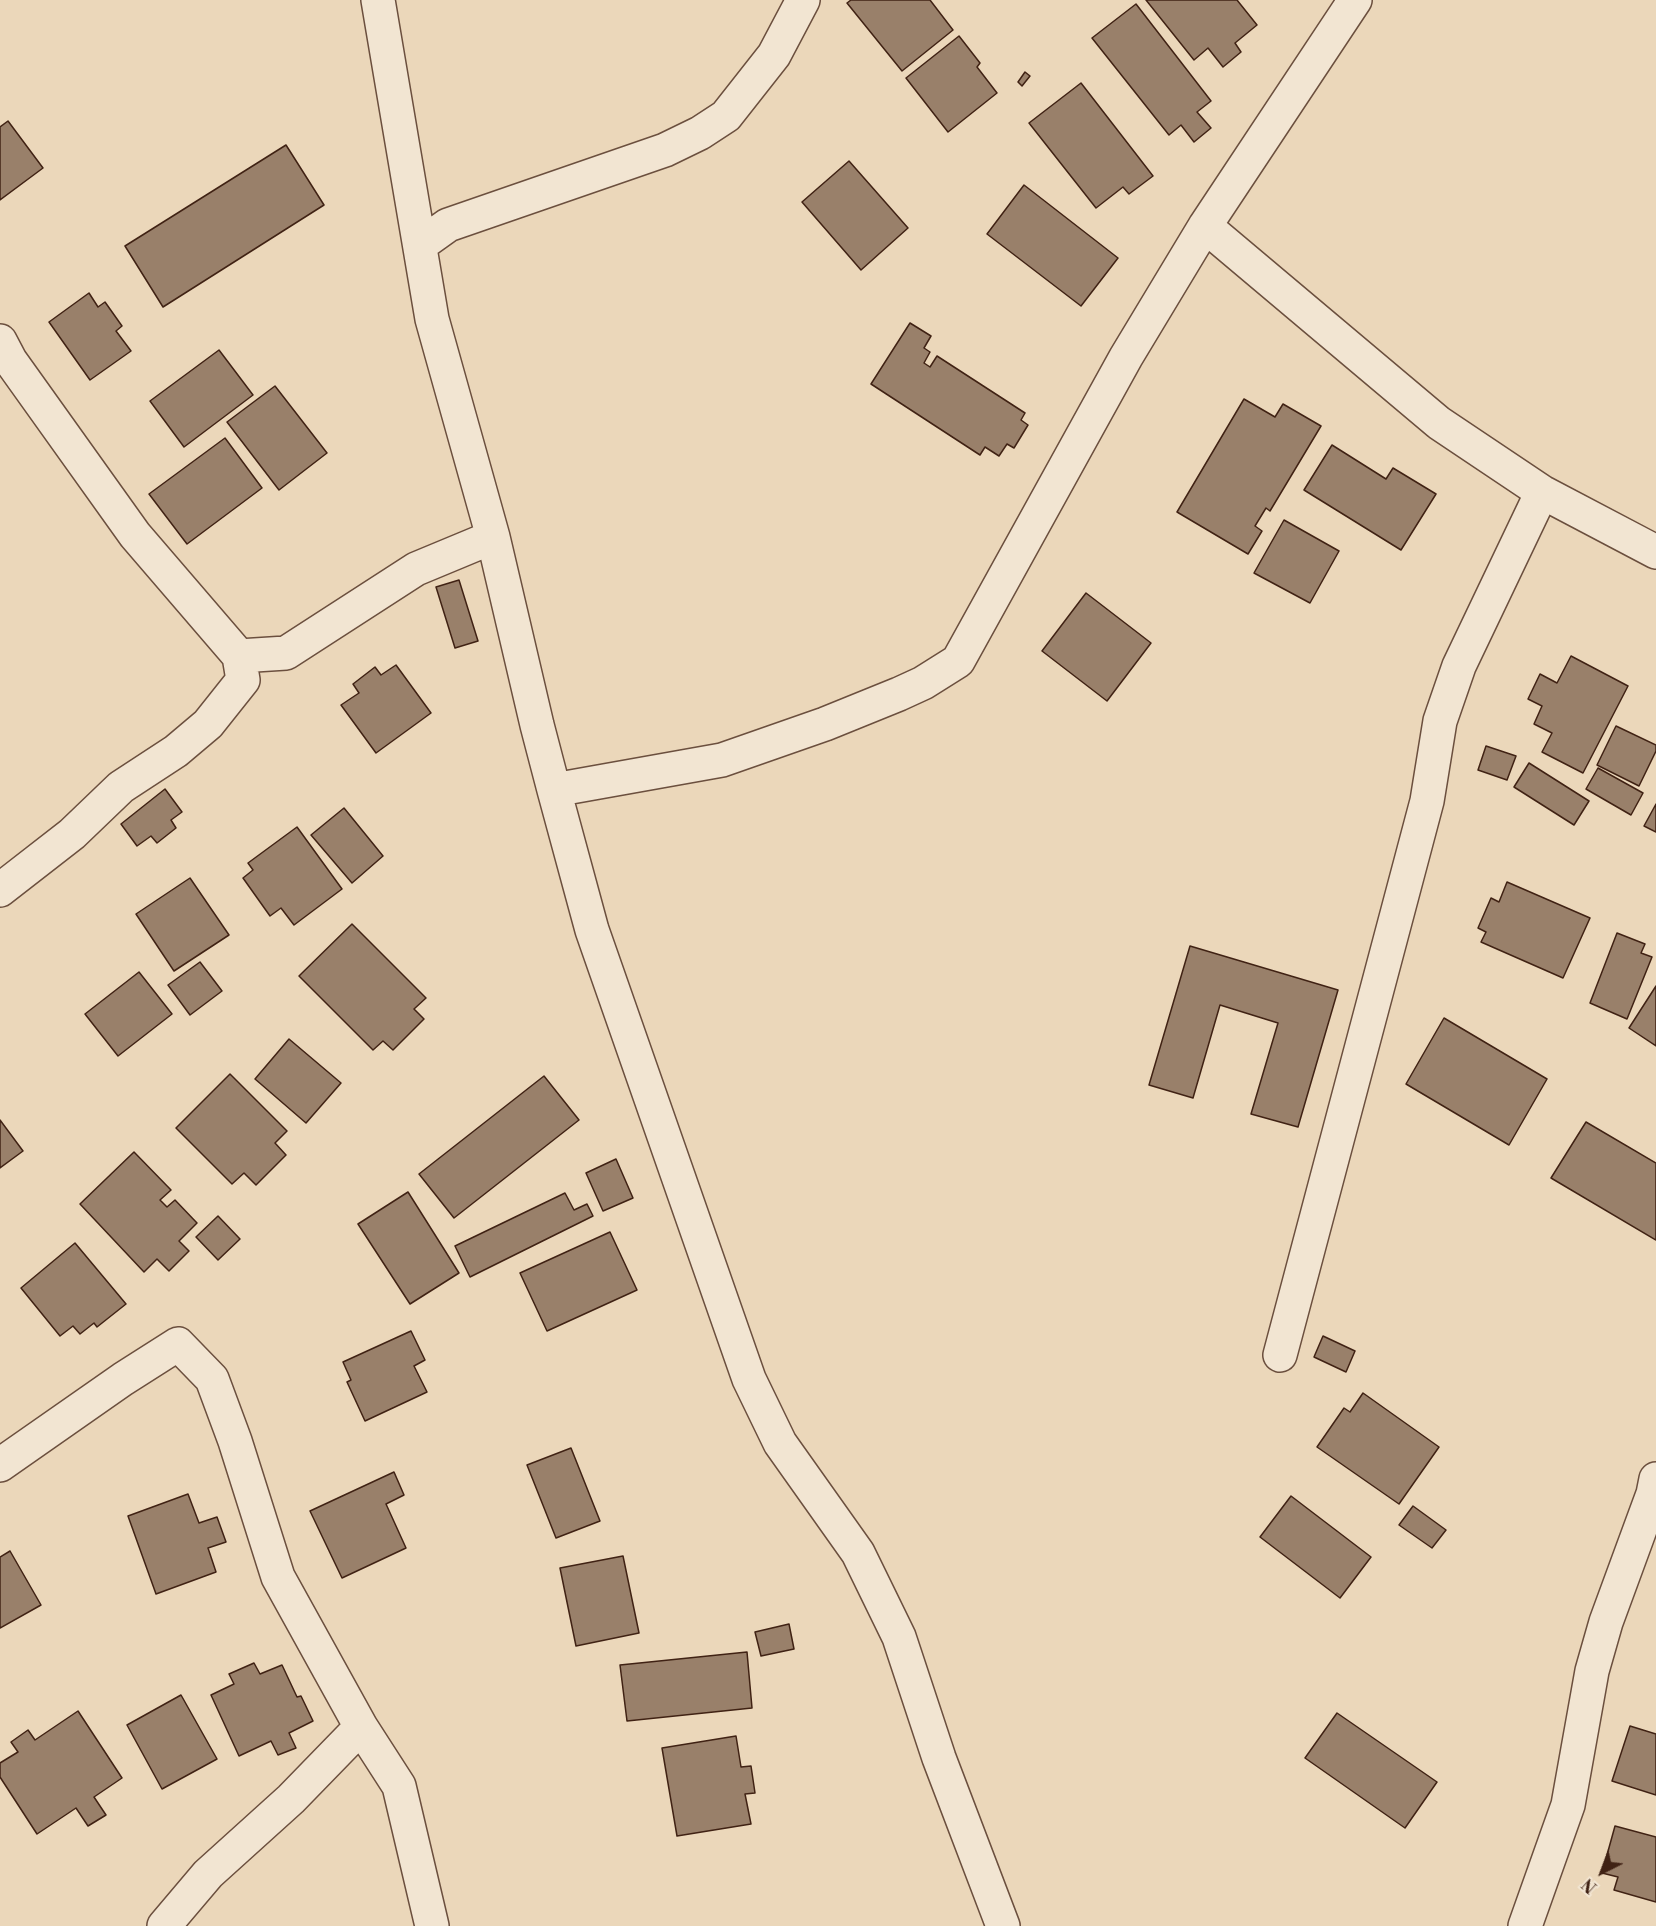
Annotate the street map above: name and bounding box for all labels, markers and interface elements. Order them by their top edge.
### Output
north arrow [1572,1842,1632,1902]
text: N [1579,1874,1601,1897]

